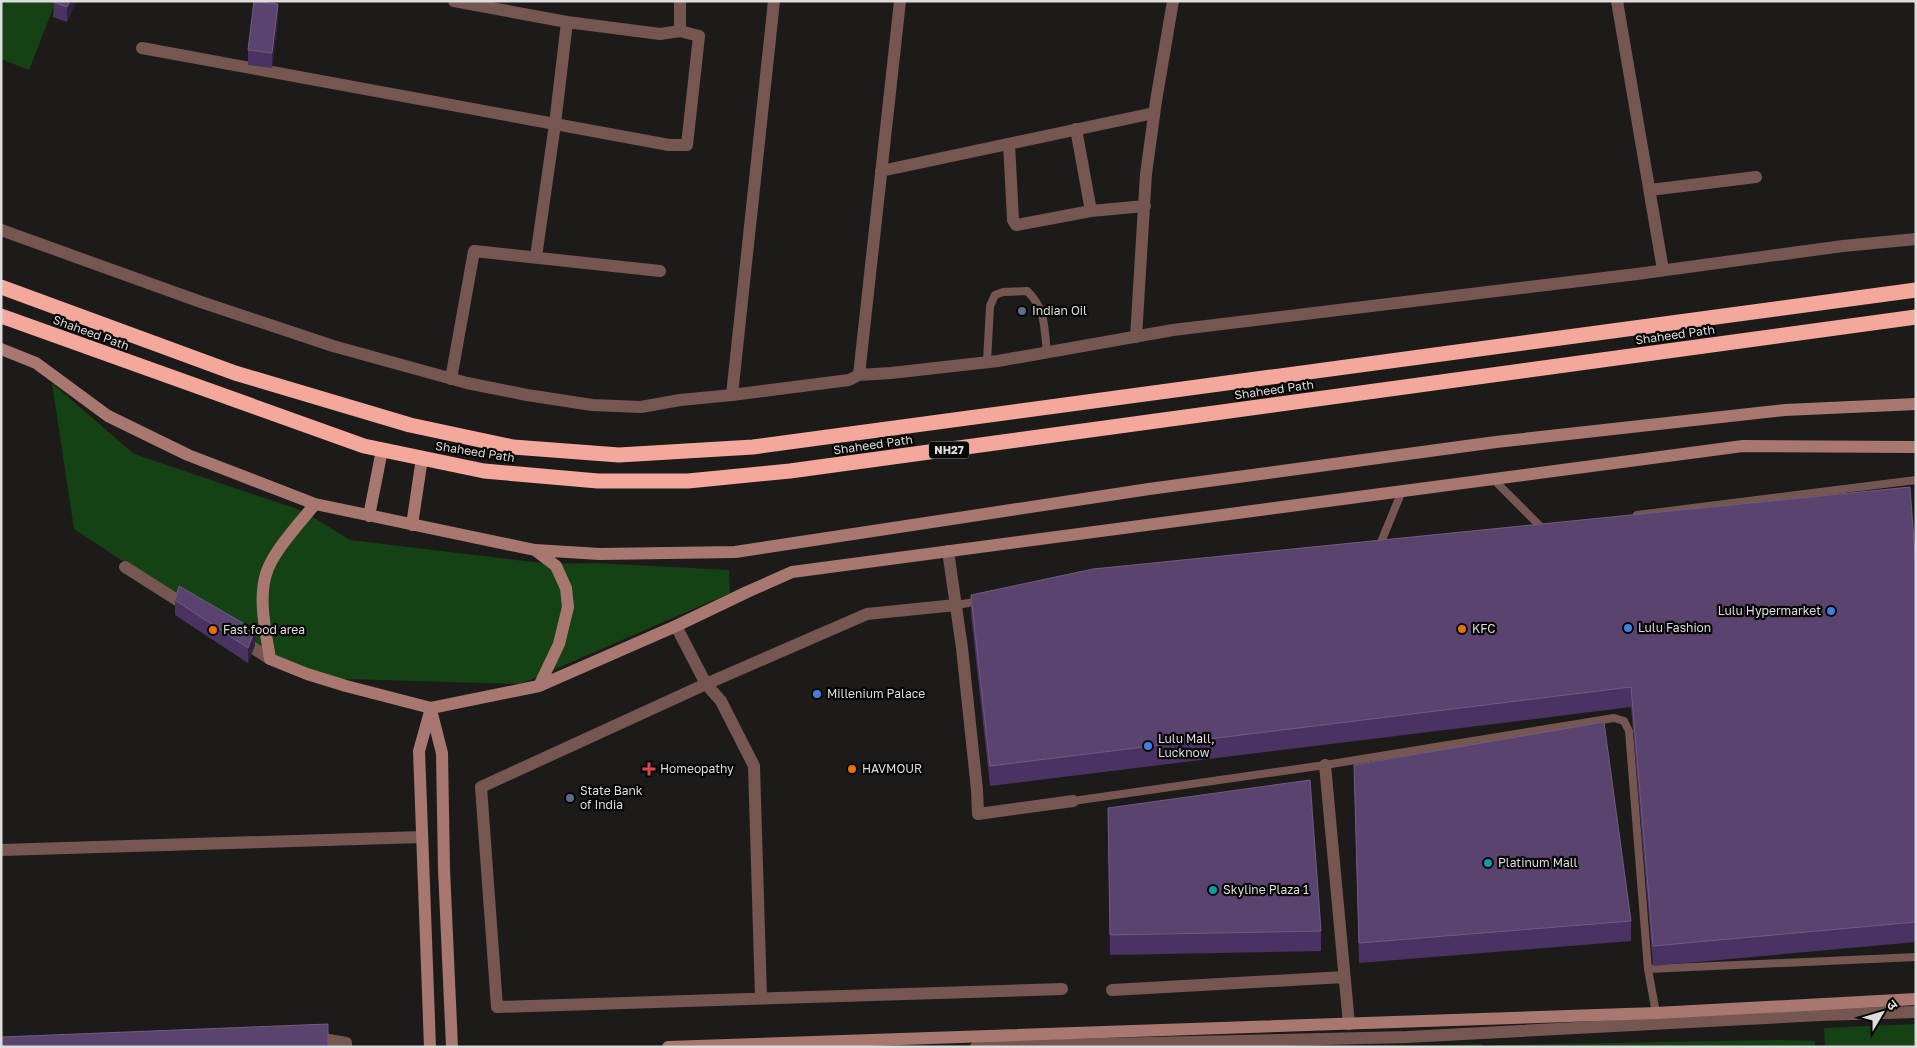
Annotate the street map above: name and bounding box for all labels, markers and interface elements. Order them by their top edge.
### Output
place label: Indian Oil [1032,303,1087,318]
marker: Indian Oil [1016,305,1028,317]
street label: Shaheed Path [51,312,131,353]
street label: Shaheed Path [1634,322,1716,348]
street label: Shaheed Path [1233,377,1315,403]
street label: Shaheed Path [832,432,914,458]
street label: Shaheed Path [434,438,516,465]
road number: NH27 [929,442,969,458]
place label: Lulu Hypermarket [1718,603,1821,618]
marker: Lulu Hypermarket [1825,605,1837,617]
place label: Lulu Fashion [1638,620,1711,635]
place label: KFC [1472,621,1496,636]
place label: Fast food area [223,622,305,637]
marker: Lulu Fashion [1622,622,1634,634]
marker: KFC [1456,623,1468,635]
marker: Fast food area [207,624,219,636]
place label: Millenium Palace [827,686,925,701]
marker: Millenium Palace [811,688,823,700]
place label: Lulu Mall, Lucknow [1158,731,1215,760]
marker: Lulu Mall, Lucknow [1142,740,1154,752]
place label: Homeopathy [660,761,734,776]
place label: HAVMOUR [862,761,922,776]
marker: Homeopathy [642,762,656,776]
marker: HAVMOUR [846,763,858,775]
place label: State Bank of India [580,783,643,812]
marker: State Bank of India [564,792,576,804]
place label: Platinum Mall [1498,855,1578,870]
marker: Platinum Mall [1482,857,1494,869]
place label: Skyline Plaza 1 [1223,882,1309,897]
marker: Skyline Plaza 1 [1207,884,1219,896]
north arrow [1857,988,1907,1038]
text: उ [1883,996,1902,1014]

